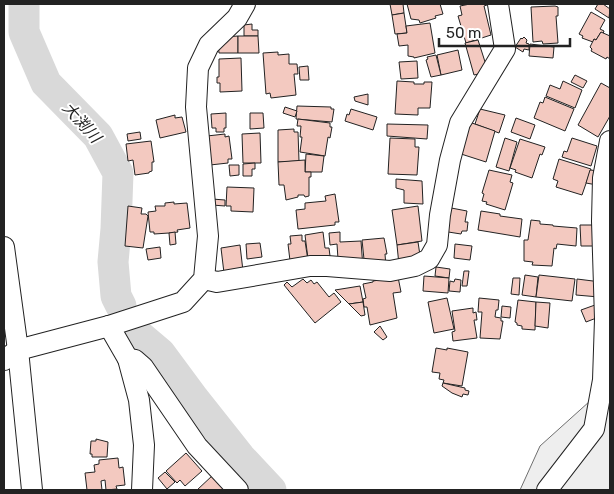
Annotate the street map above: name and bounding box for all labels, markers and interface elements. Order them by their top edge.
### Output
scale bar [439,15,570,47]
text: 50 m [446,24,481,42]
water label: 大渕川 [59,98,106,148]

